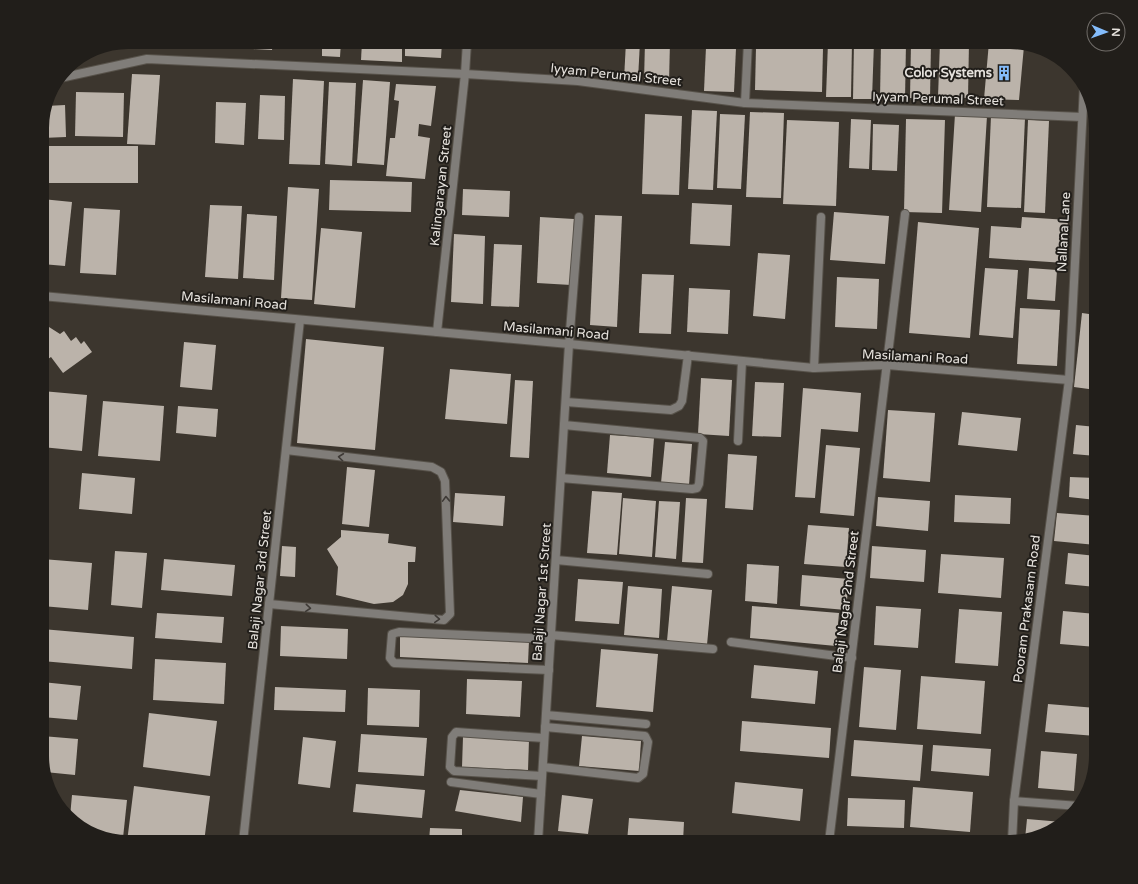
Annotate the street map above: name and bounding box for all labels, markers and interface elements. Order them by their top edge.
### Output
north arrow [1086,12,1126,52]
text: N [1109,28,1122,37]
street label: Iyyam Perumal Street [550,60,682,90]
building icon: Color Systems [995,64,1013,82]
place label: Color Systems [905,65,992,81]
street label: Iyyam Perumal Street [872,89,1004,109]
street label: Kalingarayan Street [427,125,455,247]
street label: Nallana Lane [1054,192,1074,272]
street label: Masilamani Road [180,288,288,314]
street label: Masilamani Road [502,318,610,344]
street label: Masilamani Road [861,346,969,368]
one-way arrow [338,452,344,461]
one-way arrow [442,496,450,502]
street label: Balaji Nagar 3rd Street [245,509,275,650]
street label: Balaji Nagar 1st Street [529,522,555,662]
street label: Balaji Nagar 2nd Street [829,530,863,674]
street label: Pooram Prakasam Road [1010,534,1044,684]
one-way arrow [305,603,311,612]
one-way arrow [434,615,440,624]

